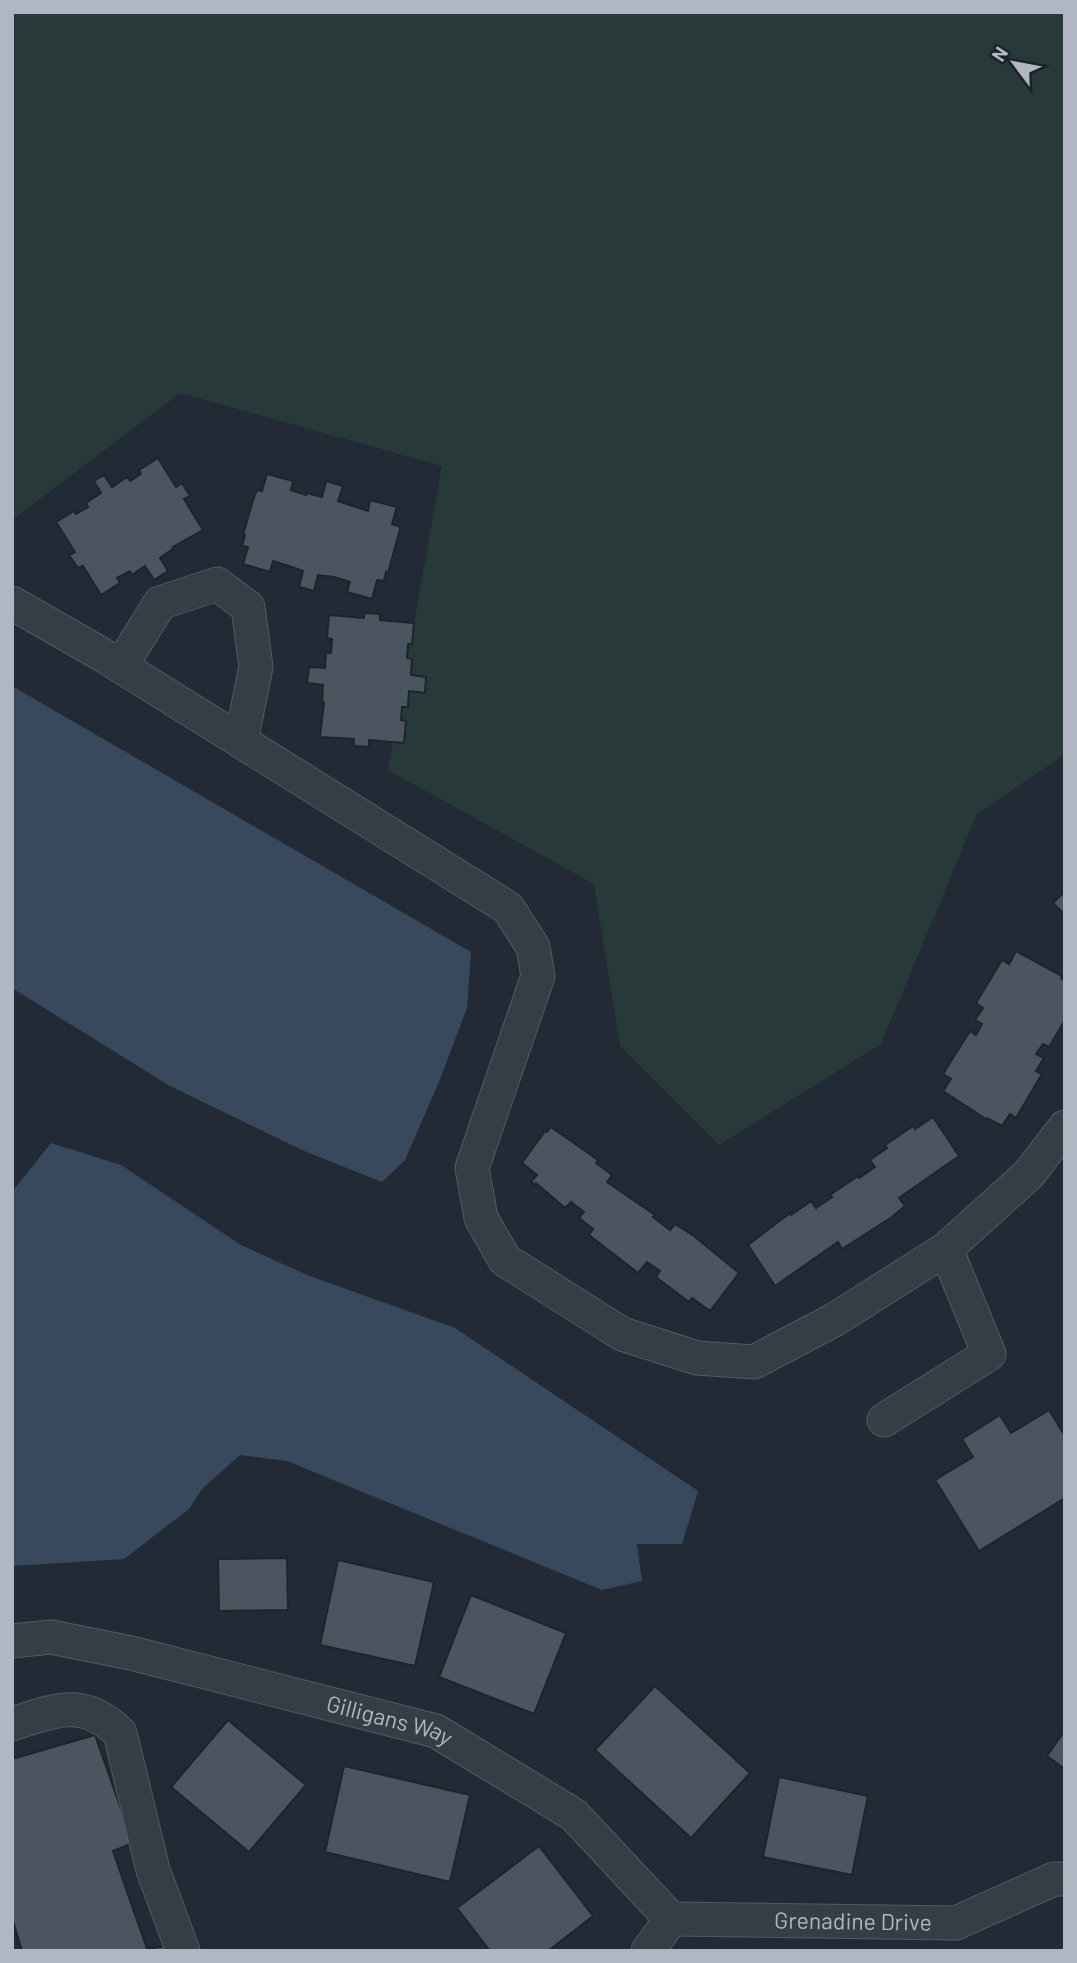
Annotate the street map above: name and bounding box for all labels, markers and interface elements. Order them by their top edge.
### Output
north arrow [979,28,1049,98]
text: N [986,42,1012,65]
street label: Gilligans Way [324,1689,459,1751]
street label: Grenadine Drive [774,1905,932,1936]

